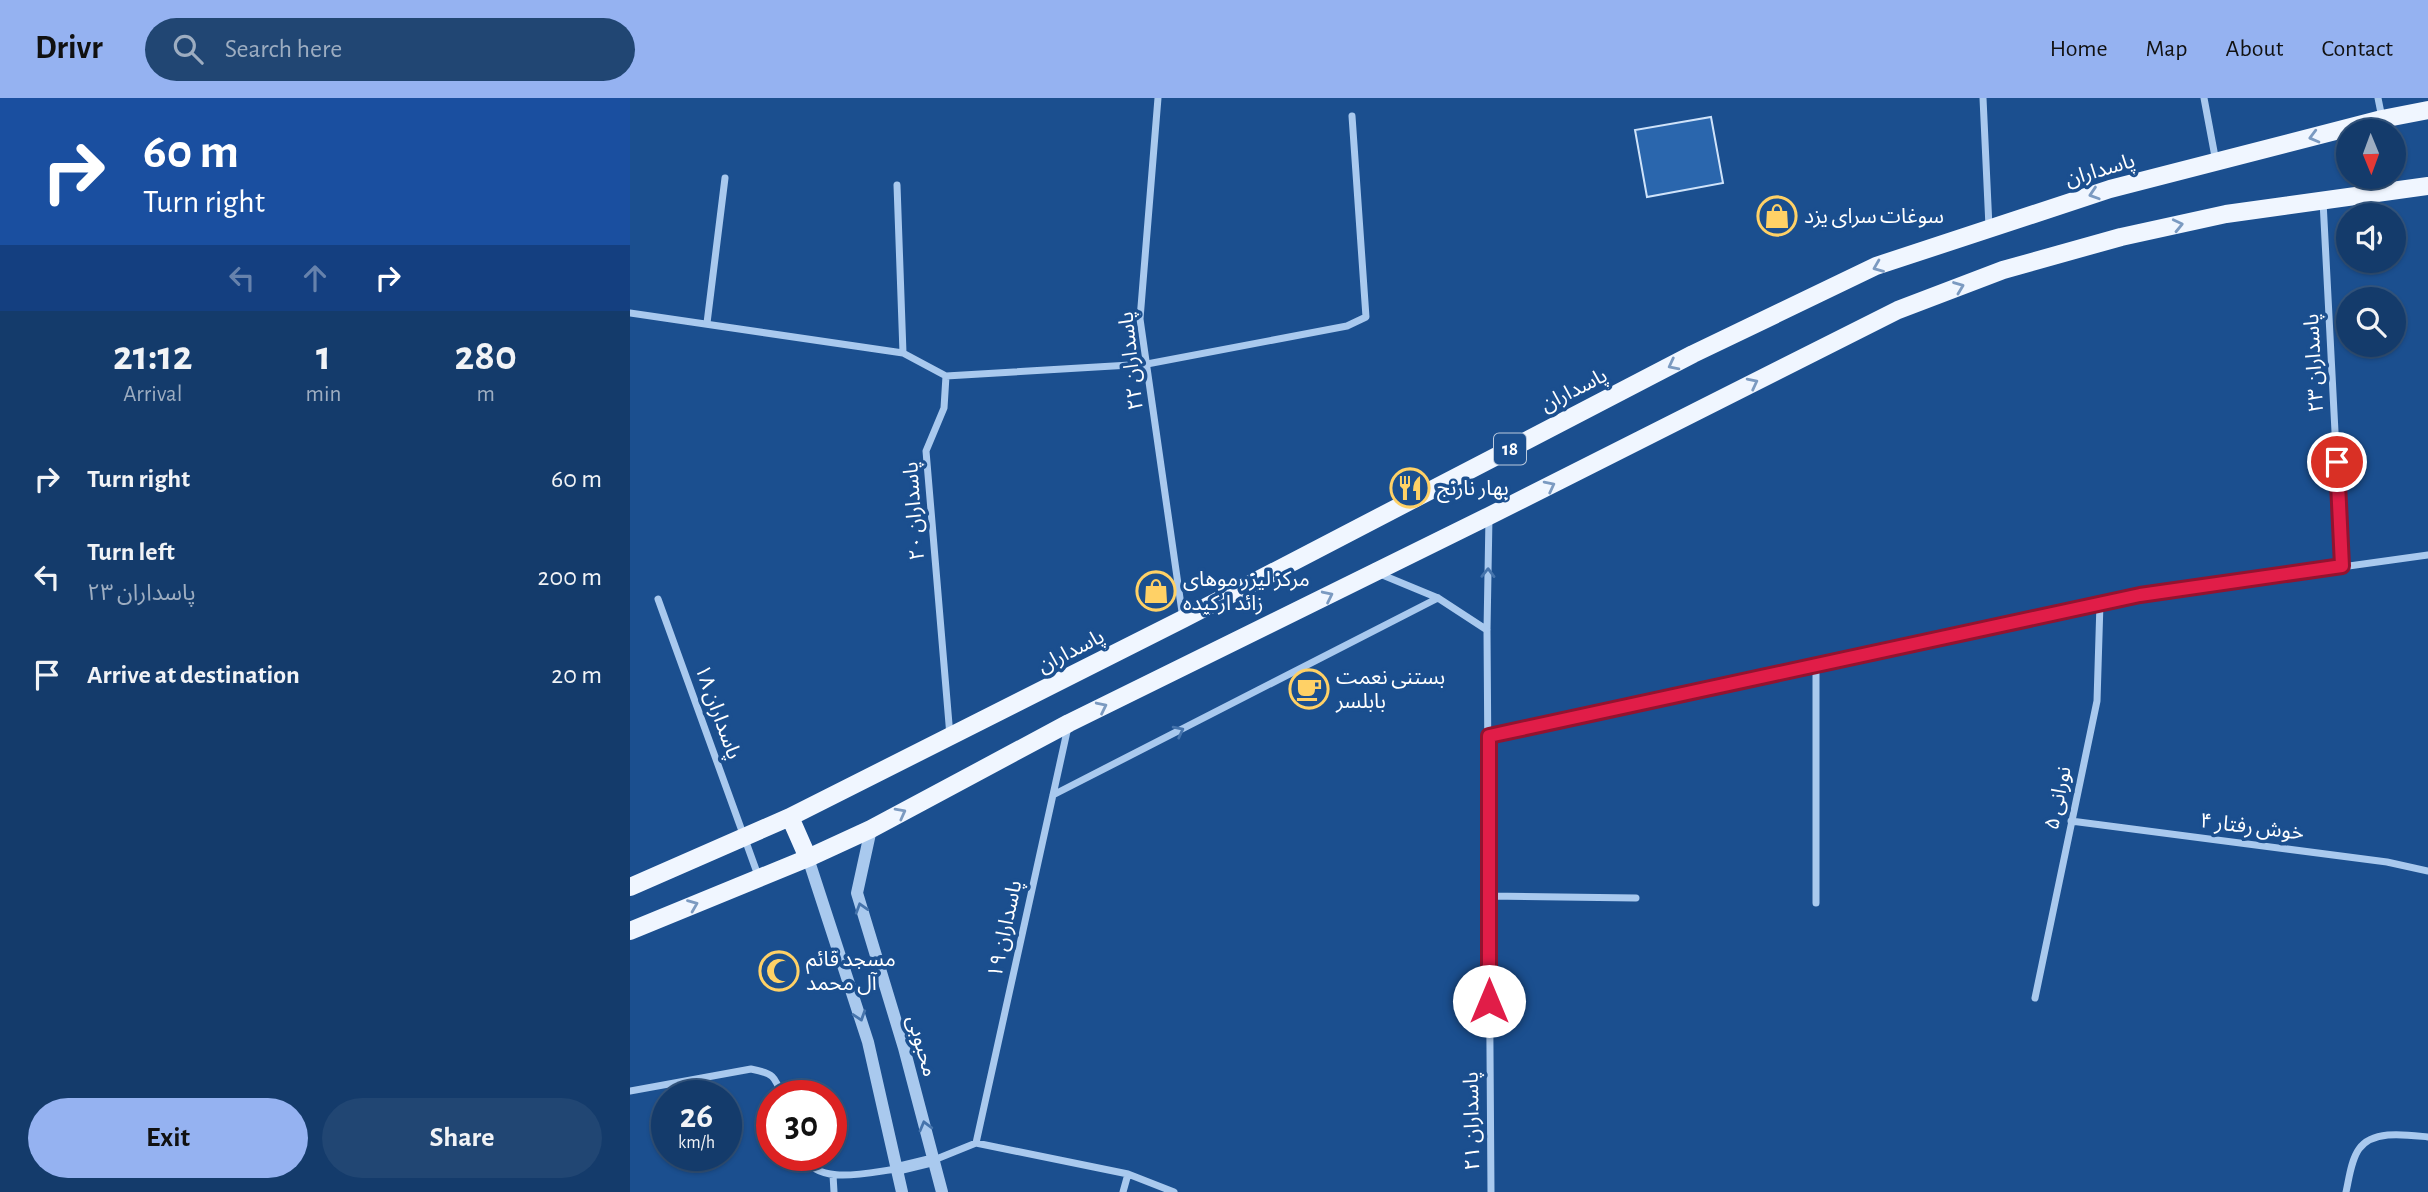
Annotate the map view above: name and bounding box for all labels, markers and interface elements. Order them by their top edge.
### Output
search box [145,18,635,81]
icon: search [169,30,207,68]
text: Drivr [35,32,103,65]
text: Search here [225,36,342,62]
text: Home [2050,37,2108,61]
text: Map [2146,37,2188,61]
text: About [2226,37,2283,61]
text: Contact [2321,37,2393,61]
north arrow [2336,119,2406,189]
map controls [2336,119,2406,357]
icon: right [28,126,119,217]
text: 60 m [143,128,239,177]
one-way arrow [2308,129,2320,143]
street label: پاسداران [2063,150,2138,192]
text: Turn right [143,186,265,218]
one-way arrow [2088,186,2100,200]
shop icon: سوغات سرای یزد [1756,195,1798,237]
button: sound [2336,203,2406,273]
place label: سوغات سرای یزد [1804,206,1944,228]
one-way arrow [2172,218,2184,233]
one-way arrow [1873,258,1885,272]
icon: left [223,259,261,297]
icon: ahead [296,259,334,297]
icon: right [369,259,407,297]
one-way arrow [1953,282,1965,296]
button: search [2336,287,2406,357]
street label: پاسداران ۲۲ [1115,310,1149,411]
street label: پاسداران ۲۳ [2301,313,2329,413]
text: 21:12 [113,335,193,377]
text: 1 [316,335,331,377]
text: 280 [455,335,517,377]
one-way arrow [1668,356,1680,370]
street label: پاسداران [1537,364,1612,418]
one-way arrow [1746,378,1758,392]
text: Arrival [123,383,182,406]
text: min [306,383,341,406]
text: m [477,383,495,406]
pin [2307,432,2367,492]
road number: 18 [1494,434,1526,464]
icon: arrive [2318,443,2356,481]
icon: right [28,460,66,498]
street label: پاسداران ۲۰ [900,461,930,561]
text: Turn right [87,466,190,492]
text: 60 m [551,466,602,492]
restaurant icon: بهار نارنج [1389,467,1431,509]
place label: بهار نارنج [1437,478,1509,503]
one-way arrow [1543,480,1555,494]
text: Turn left [87,539,175,565]
icon: left [28,558,66,596]
text: 200 m [538,564,602,590]
one-way arrow [1480,568,1496,578]
place label: مرکز لیزر موهای زائد ارکیده [1183,569,1310,615]
shop icon: مرکز لیزر موهای زائد ارکیده [1135,570,1177,612]
text: پاسداران ۲۳ [87,582,196,605]
one-way arrow [1321,590,1333,604]
street label: پاسداران [1034,625,1109,679]
icon: arrive [28,656,66,694]
text: Arrive at destination [87,662,300,688]
text: 20 m [551,662,602,688]
street label: پاسداران ۱۸ [689,662,745,763]
place label: بستنی نعمت بابلسر [1335,667,1445,713]
cafe icon: بستنی نعمت بابلسر [1288,668,1330,710]
one-way arrow [1095,701,1107,715]
one-way arrow [1172,725,1184,739]
street label: نورانی ۵ [2041,764,2076,832]
one-way arrow [894,808,906,821]
street label: خوش رفتار ۴ [2199,810,2305,845]
street label: پاسداران ۱۹ [984,878,1028,980]
one-way arrow [686,900,698,914]
one-way arrow [855,902,869,914]
place label: مسجد قائم آل محمد [806,949,896,995]
mosque icon: مسجد قائم آل محمد [758,950,800,992]
position arrow [1452,964,1526,1038]
one-way arrow [852,1010,866,1022]
street label: محبوبی [902,1013,941,1079]
street label: پاسداران ۲۱ [1461,1071,1486,1171]
speed limit sign: 30 [756,1080,847,1171]
button: Exit [28,1098,308,1178]
button: Share [322,1098,602,1178]
text: 26 [680,1099,713,1134]
one-way arrow [919,1120,933,1132]
text: km/h [678,1134,715,1152]

